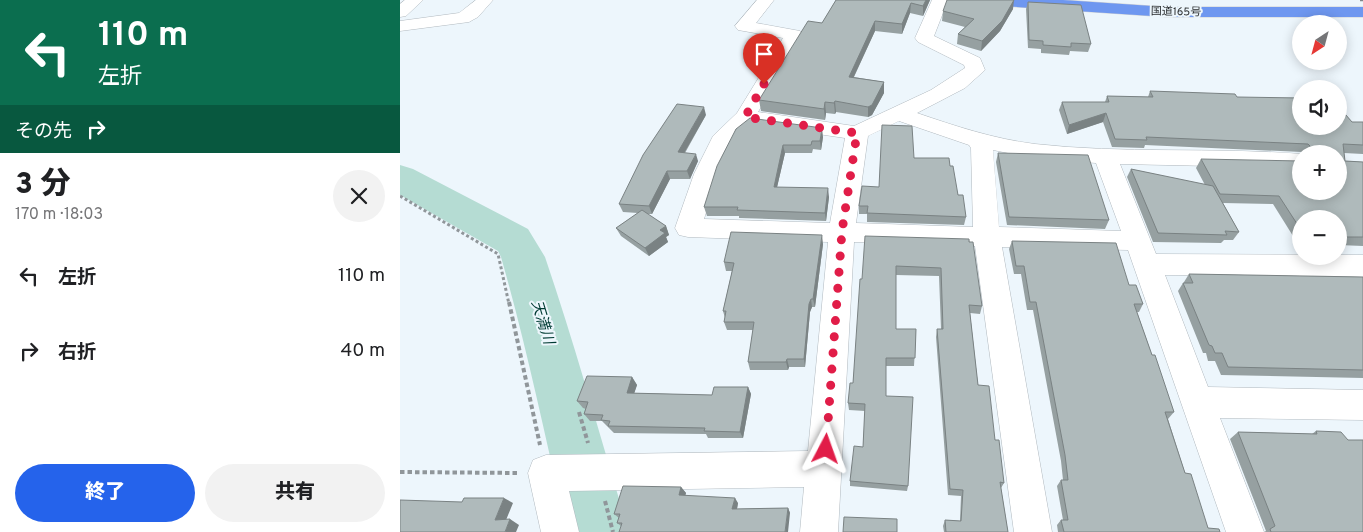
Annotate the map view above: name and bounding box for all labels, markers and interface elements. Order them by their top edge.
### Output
street label: 国道165号 [1151,5,1201,19]
text: 110 m [98,14,188,58]
north arrow [1292,15,1348,70]
map controls [1292,15,1347,265]
icon: left [15,20,80,85]
pin [743,33,785,84]
icon: arrive [750,40,778,68]
text: 左折 [98,64,142,91]
button: sound [1292,80,1347,135]
icon: right [82,115,110,143]
text: その先 [15,120,72,144]
button: + [1292,145,1347,200]
text: 3 分 [15,167,71,204]
button: close [333,170,385,222]
text: 170 m · 18:03 [15,205,103,225]
button: − [1292,210,1347,265]
icon: left [15,262,43,290]
text: 110 m [338,264,385,288]
text: 左折 [58,266,96,290]
water label: 天満川 [526,298,558,349]
icon: right [15,337,43,365]
text: 40 m [340,339,385,363]
text: 右折 [58,341,96,365]
position arrow [799,422,851,474]
button: 終了 [15,464,195,522]
button: 共有 [205,464,385,522]

